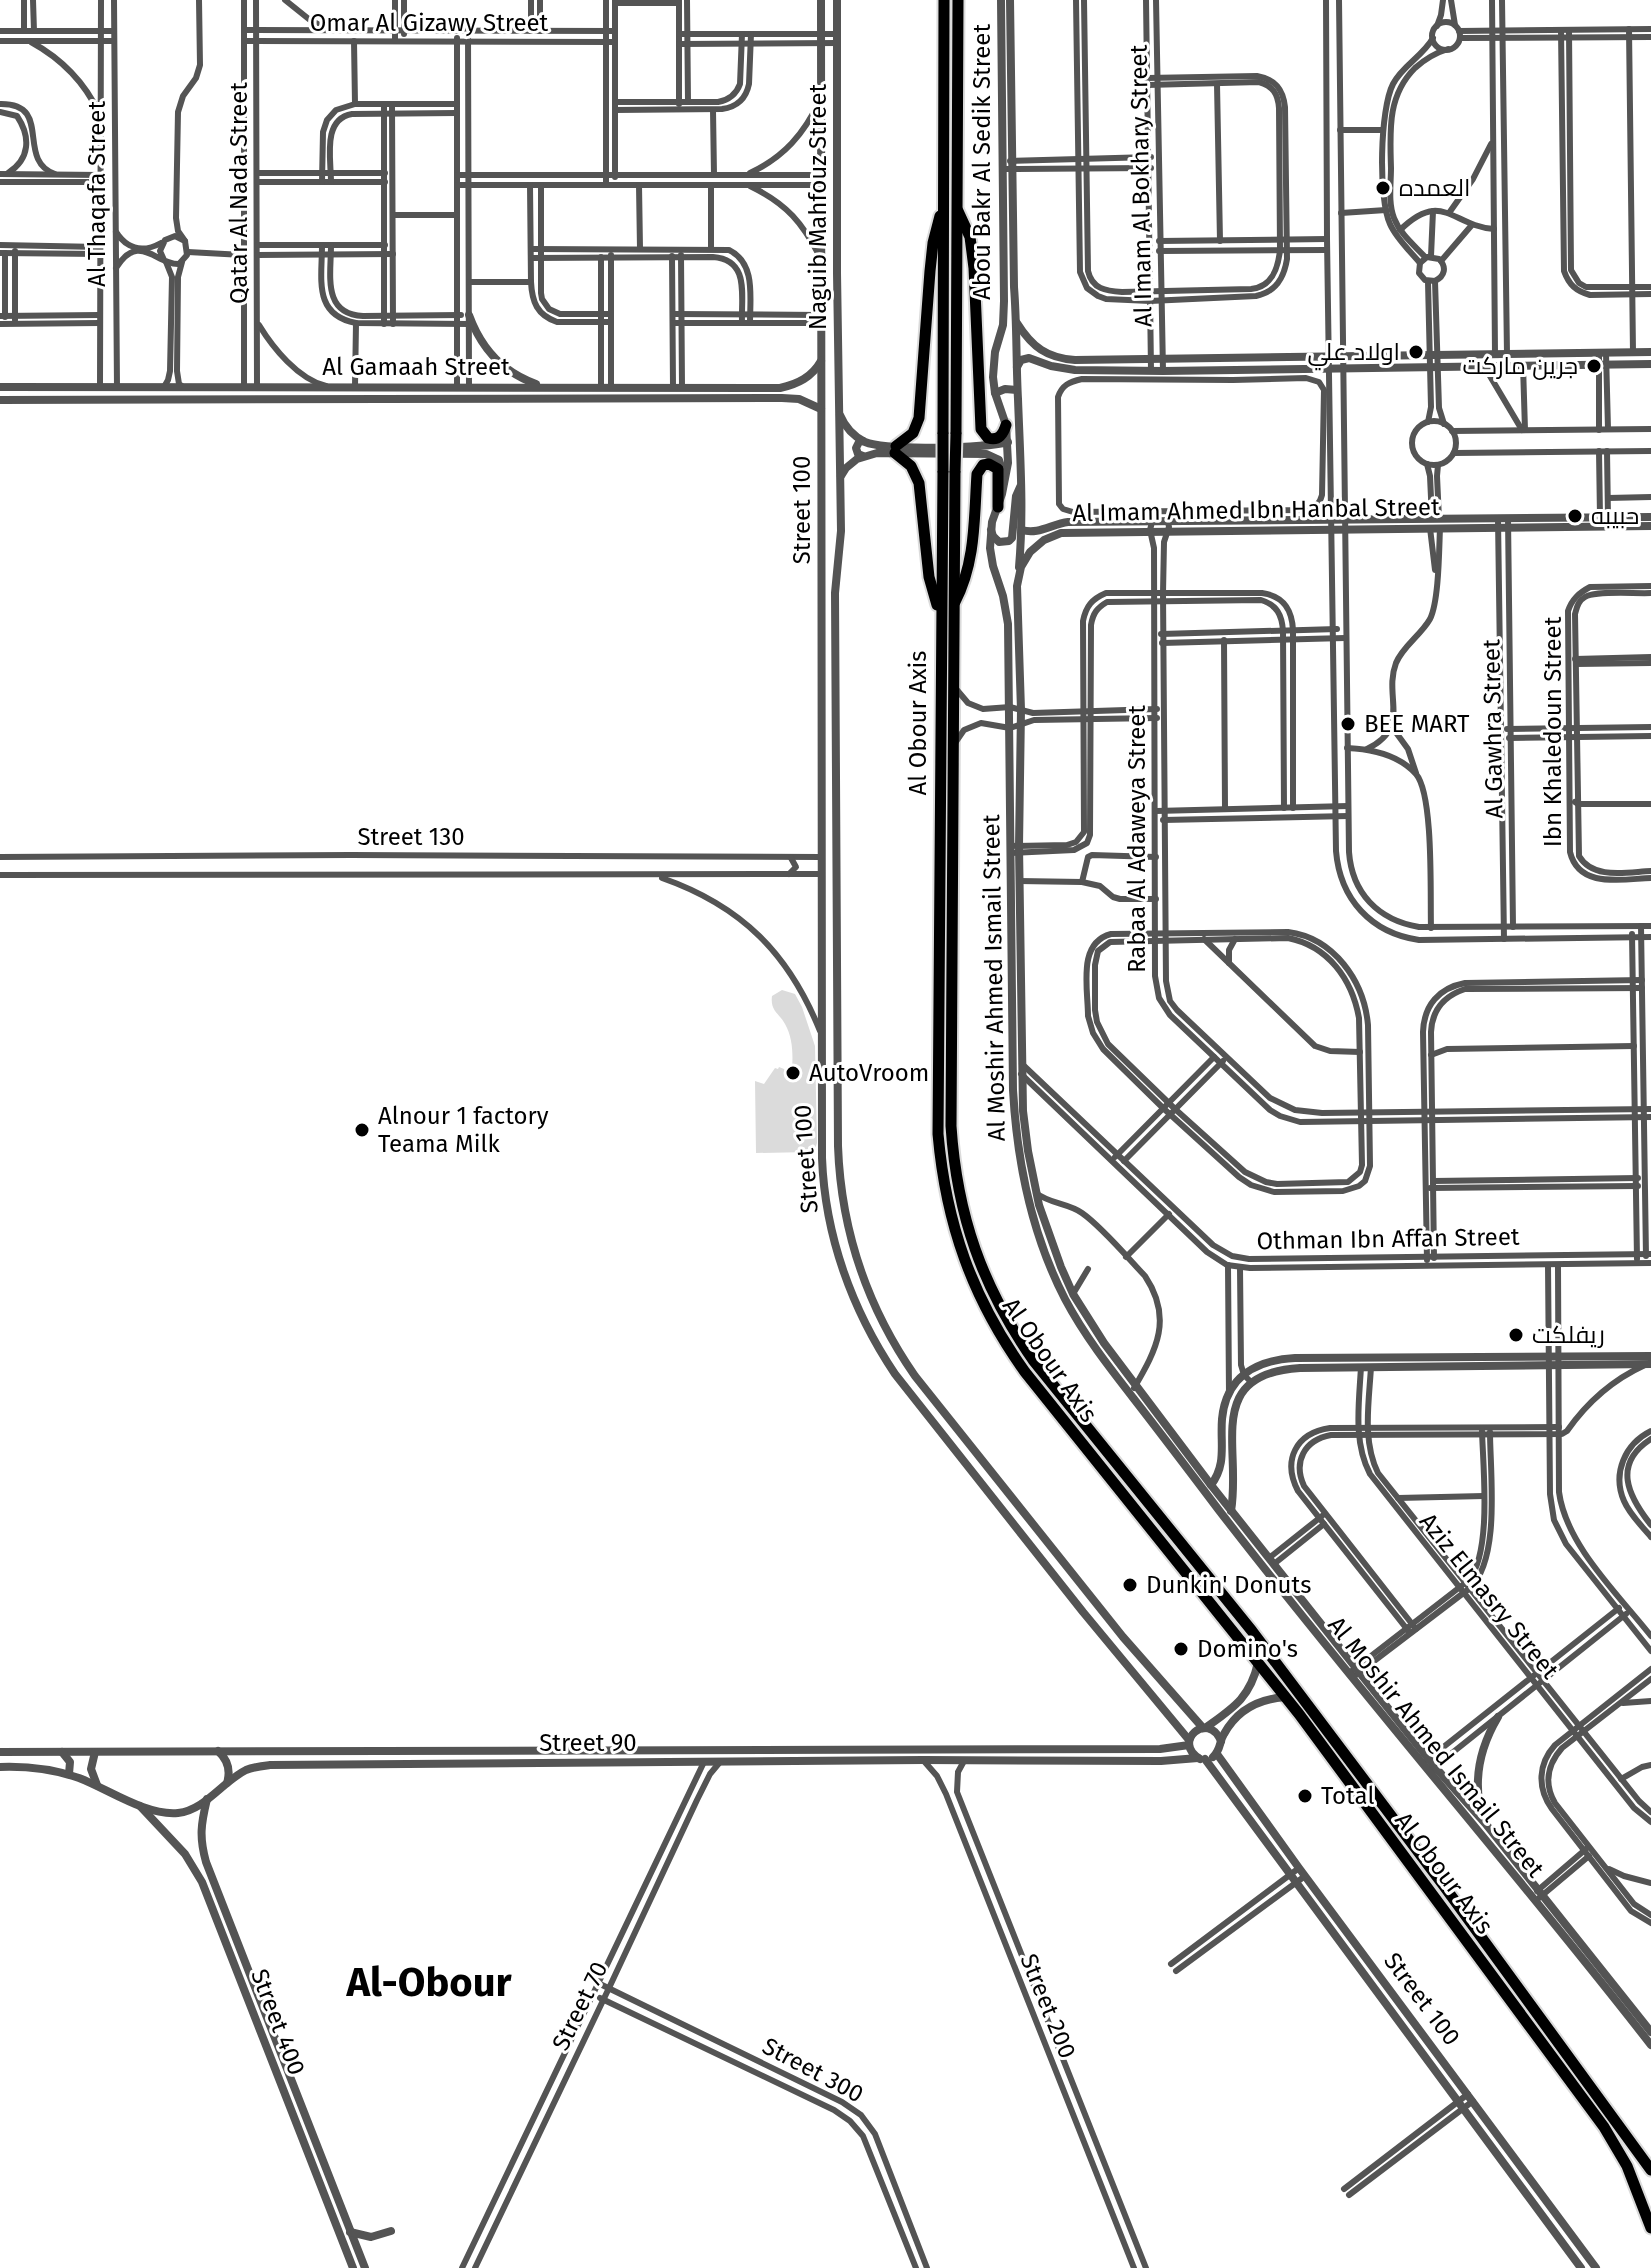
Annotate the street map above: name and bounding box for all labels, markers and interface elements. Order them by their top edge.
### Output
street label: Omar Al Gizawy Street [310,9,549,37]
street label: Abou Bakr Al Sedik Street [968,24,996,300]
street label: Al Imam Al Bokhary Street [1125,44,1157,327]
street label: Qatar Al Nada Street [225,82,253,304]
street label: Naguib Mahfouz Street [804,84,832,330]
street label: Al Thaqafa Street [83,101,111,287]
place label: العمده [1399,174,1470,202]
marker: العمده [1374,179,1392,197]
place label: اولاد علي [1308,338,1400,371]
marker: اولاد علي [1407,343,1425,361]
place label: جرين ماركت [1463,352,1578,380]
street label: Al Gamaah Street [322,353,510,381]
marker: جرين ماركت [1585,357,1603,375]
street label: Street 100 [788,456,816,564]
street label: Al Imam Ahmed Ibn Hanbal Street [1072,493,1440,527]
place label: حبيبه [1591,502,1639,530]
marker: حبيبه [1566,507,1584,525]
street label: Ibn Khaledoun Street [1539,616,1567,847]
street label: Al Gawhra Street [1477,639,1509,819]
street label: Al Obour Axis [904,651,932,795]
street label: Rabaa Al Adaweya Street [1123,705,1151,973]
place label: BEE MART [1364,710,1470,738]
marker: BEE MART [1339,715,1357,733]
street label: Al Moshir Ahmed Ismail Street [977,814,1011,1142]
street label: Street 130 [357,823,465,851]
place label: AutoVroom [809,1059,929,1087]
marker: AutoVroom [784,1064,802,1082]
place label: Alnour 1 factory Teama Milk [378,1102,549,1158]
street label: Street 100 [788,1104,824,1214]
marker: Alnour 1 factory Teama Milk [353,1121,371,1139]
street label: Othman Ibn Affan Street [1256,1223,1520,1255]
street label: Al Obour Axis [997,1293,1103,1427]
place label: ريفلكت [1532,1321,1605,1349]
marker: ريفلكت [1507,1326,1525,1344]
street label: Aziz Elmasry Street [1414,1508,1564,1685]
place label: Dunkin' Donuts [1146,1571,1311,1599]
marker: Dunkin' Donuts [1121,1576,1139,1594]
street label: Al Moshir Ahmed Ismail Street [1322,1611,1550,1883]
place label: Domino's [1197,1635,1298,1663]
marker: Domino's [1172,1640,1190,1658]
street label: Street 90 [539,1729,637,1757]
place label: Total [1321,1782,1374,1810]
marker: Total [1296,1787,1314,1805]
street label: Al Obour Axis [1389,1807,1499,1939]
street label: Street 100 [1378,1947,1466,2051]
street label: Street 200 [1014,1950,1082,2062]
street label: Street 70 [547,1957,613,2055]
district label: Al-Obour [345,1959,513,2007]
street label: Street 400 [245,1965,311,2079]
street label: Street 300 [758,2032,868,2108]

